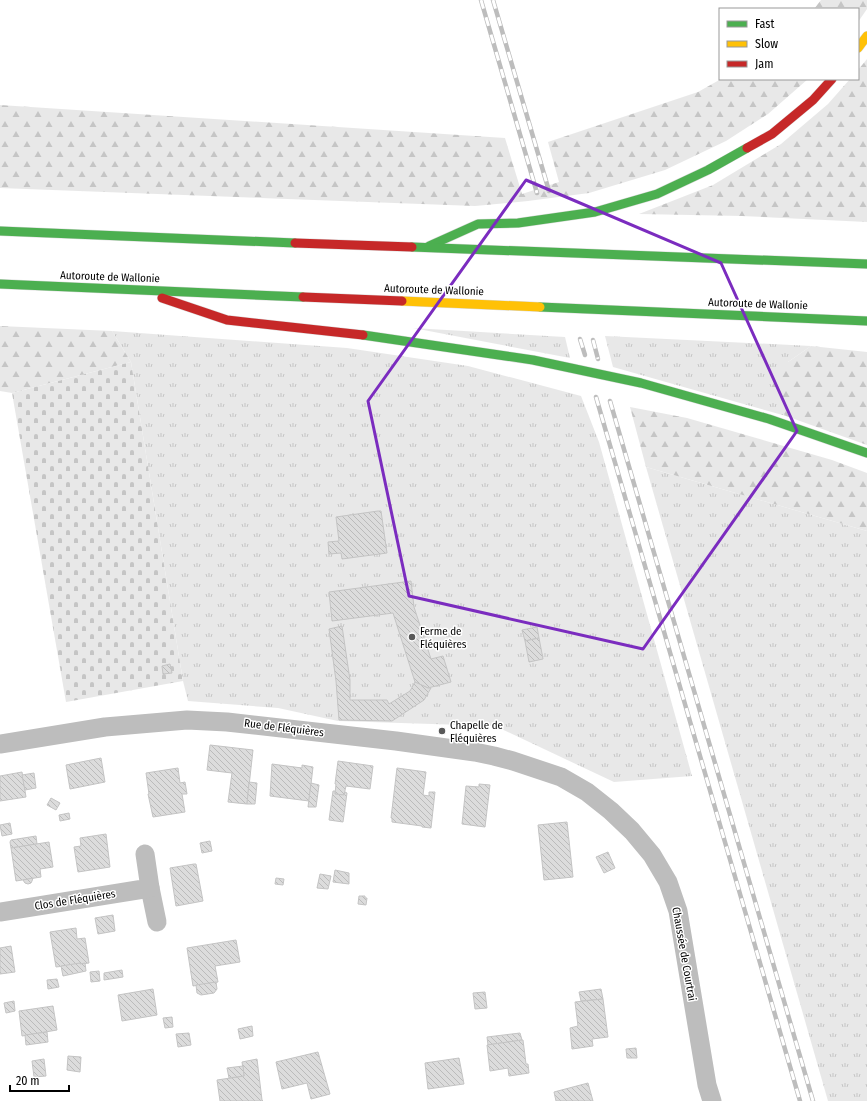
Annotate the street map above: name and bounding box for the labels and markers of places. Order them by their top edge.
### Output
place label: Ferme de Fléquières [420,625,467,651]
marker: Ferme de Fléquières [407,632,417,642]
place label: Chapelle de Fléquières [450,719,503,745]
marker: Chapelle de Fléquières [437,726,447,736]

